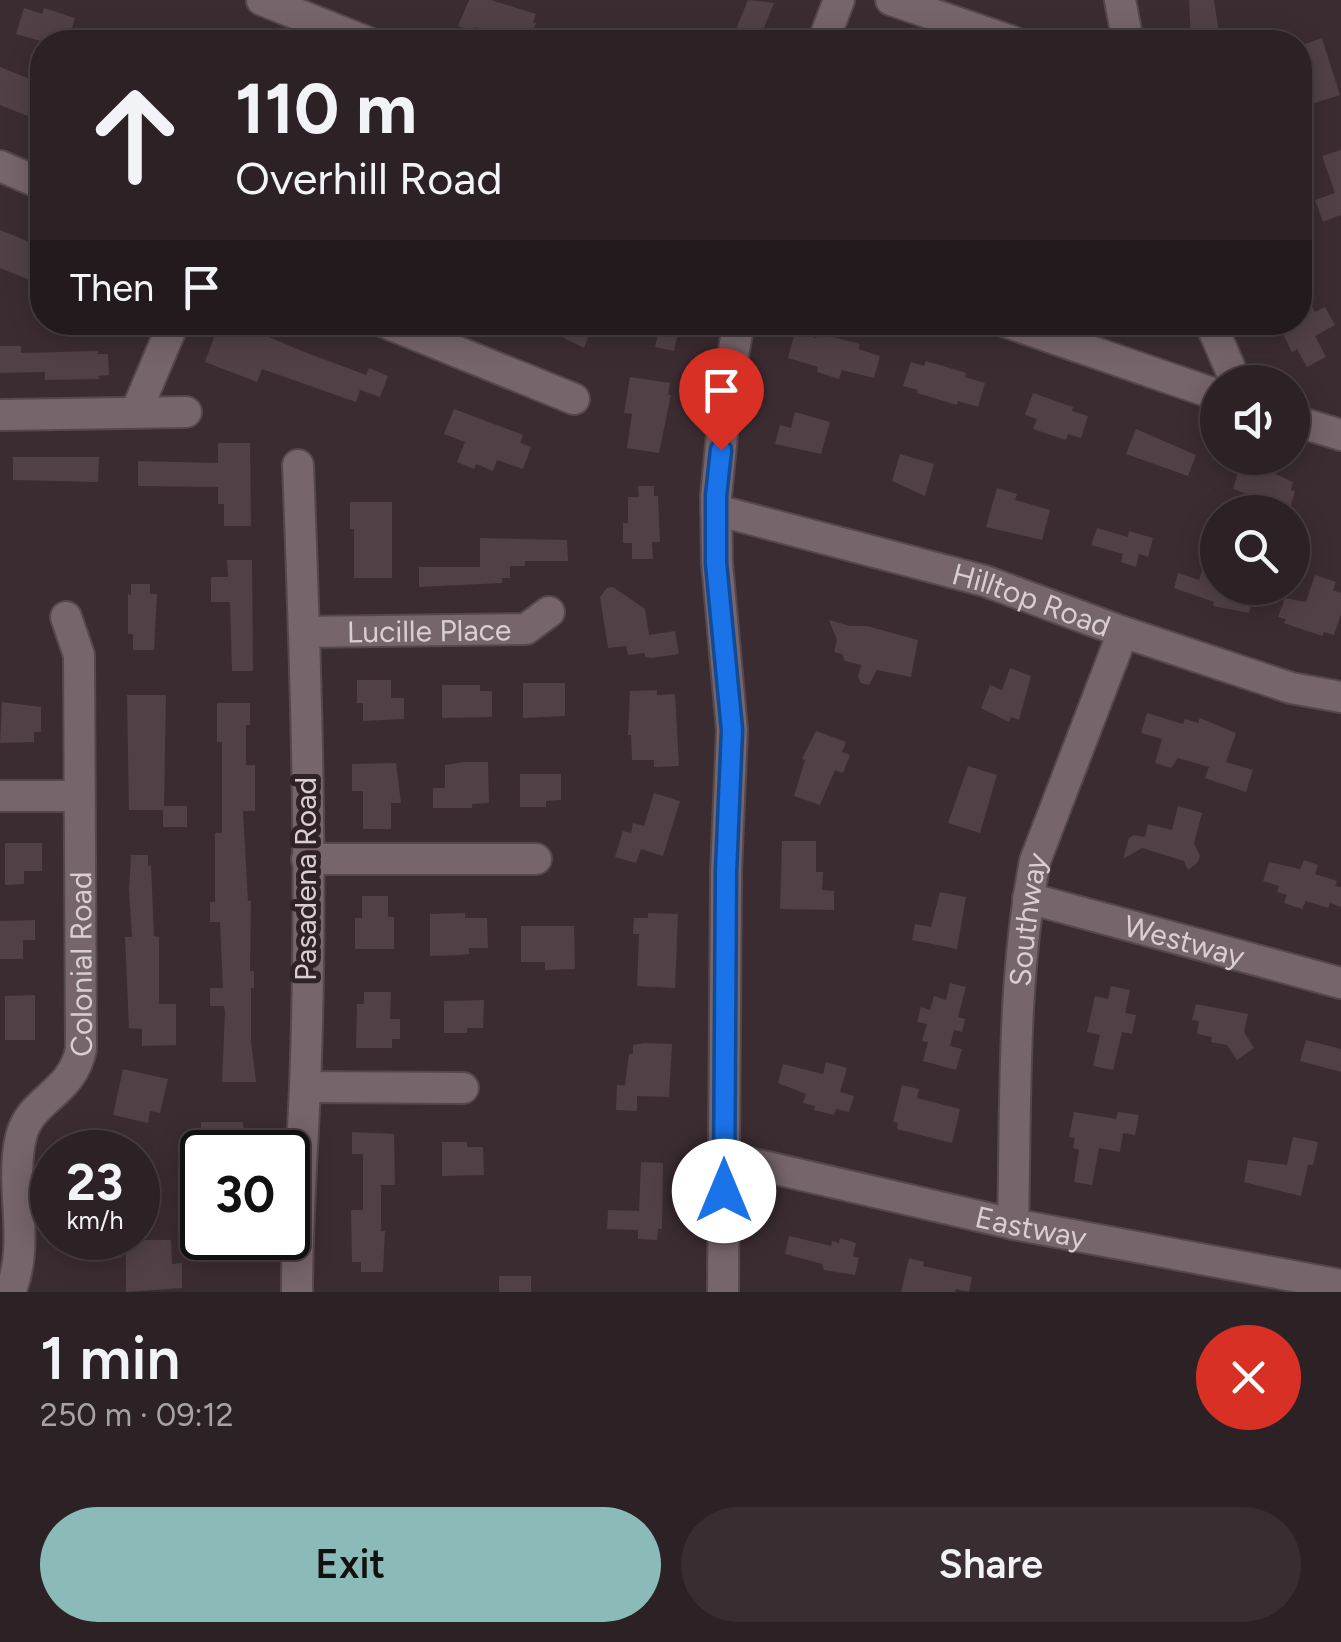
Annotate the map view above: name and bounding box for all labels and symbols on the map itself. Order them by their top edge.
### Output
pin [679,348,764,451]
street label: Hilltop Road [948,555,1116,644]
street label: Lucille Place [346,611,511,650]
street label: Pasadena Road [287,777,324,981]
street label: Southway [1001,847,1055,988]
street label: Colonial Road [62,871,100,1057]
street label: Westway [1120,906,1249,975]
speed limit sign: 30 [180,1130,310,1260]
position arrow [672,1139,776,1243]
street label: Eastway [972,1197,1090,1256]

